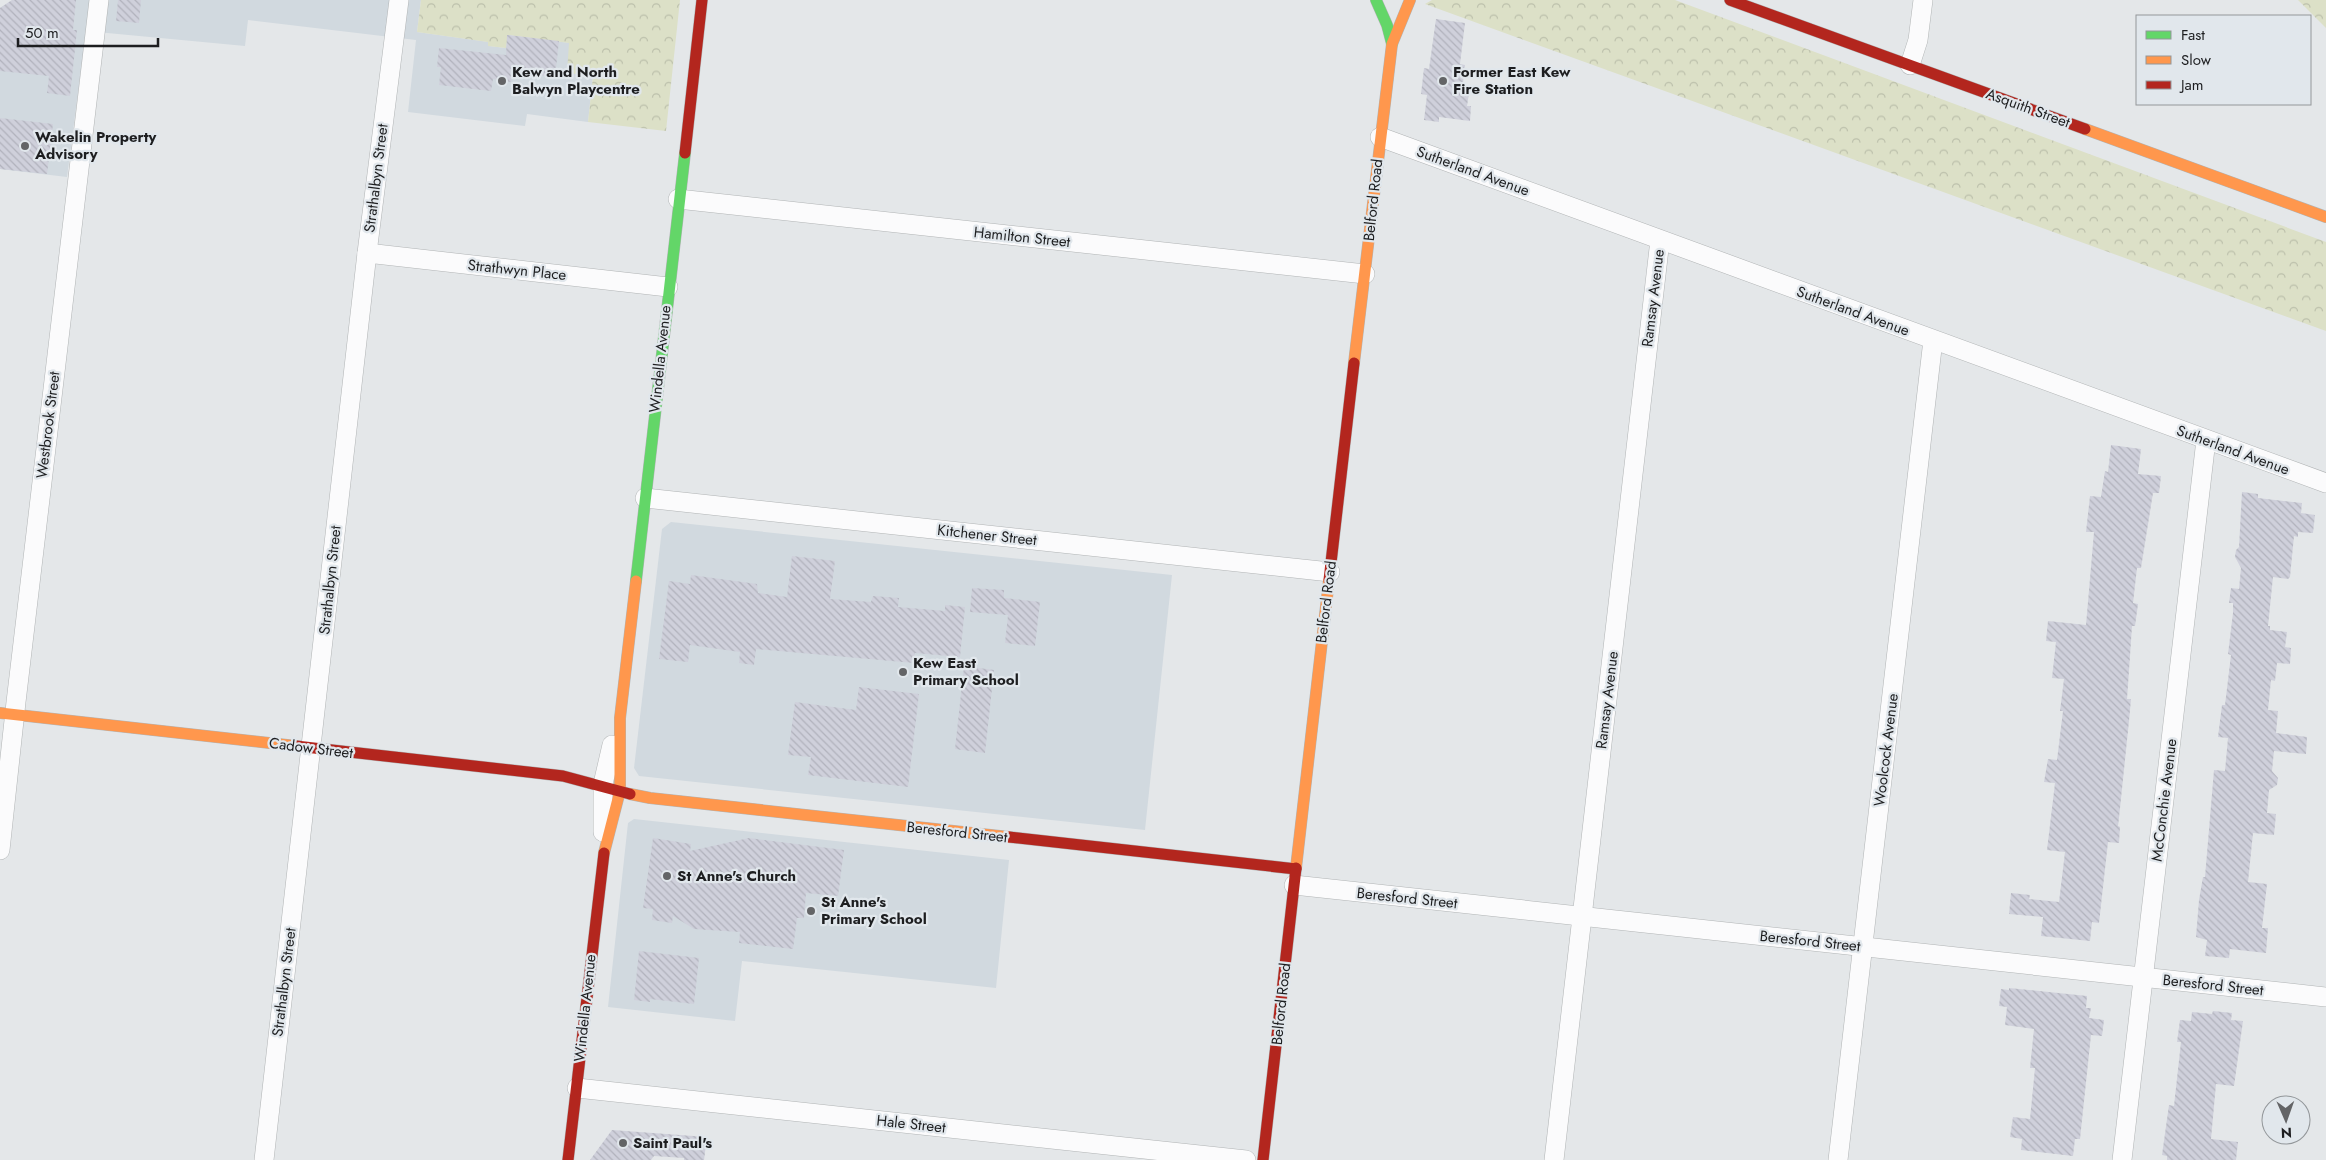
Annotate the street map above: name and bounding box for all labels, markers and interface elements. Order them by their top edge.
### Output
scale bar [18,15,158,47]
legend [2136,15,2311,105]
text: 50 m [25,22,59,44]
text: Fast [2181,24,2205,46]
text: Slow [2181,49,2212,71]
place label: Kew and North Balwyn Playcentre [512,61,640,100]
place label: Former East Kew Fire Station [1453,61,1571,100]
text: Jam [2179,74,2204,96]
marker: Kew and North Balwyn Playcentre [496,75,508,87]
marker: Former East Kew Fire Station [1437,75,1449,87]
street label: Asquith Street [1983,83,2073,134]
street label: Strathalbyn Street [358,122,394,234]
place label: Wakelin Property Advisory [34,126,157,165]
marker: Wakelin Property Advisory [19,140,31,152]
street label: Sutherland Avenue [1413,140,1533,202]
street label: Belford Road [1358,158,1388,242]
street label: Hamilton Street [973,221,1072,253]
street label: Ramsay Avenue [1636,248,1670,348]
street label: Strathwyn Place [467,254,568,286]
street label: Sutherland Avenue [1793,280,1913,342]
street label: Windella Avenue [643,304,677,414]
street label: Westbrook Street [31,370,66,480]
street label: Sutherland Avenue [2173,419,2293,481]
street label: Kitchener Street [936,519,1038,551]
street label: Strathalbyn Street [313,524,347,636]
street label: Belford Road [1310,560,1342,644]
street label: Ramsay Avenue [1590,650,1624,750]
place label: Kew East Primary School [913,652,1019,691]
marker: Kew East Primary School [897,666,909,678]
street label: Woolcock Avenue [1868,692,1904,808]
street label: Cadow Street [268,732,355,764]
street label: McConchie Avenue [2146,737,2182,863]
street label: Beresford Street [905,816,1009,848]
place label: St Anne's Church [677,865,796,887]
marker: St Anne's Church [661,870,673,882]
street label: Beresford Street [1355,882,1459,914]
place label: St Anne's Primary School [821,891,927,930]
marker: St Anne's Primary School [805,905,817,917]
street label: Beresford Street [1758,925,1862,957]
street label: Strathalbyn Street [266,926,302,1038]
street label: Windella Avenue [568,953,602,1063]
street label: Belford Road [1266,962,1296,1046]
street label: Beresford Street [2161,969,2265,1001]
north arrow [2261,1095,2311,1145]
street label: Hale Street [875,1109,947,1139]
text: N [2281,1123,2292,1143]
place label: Saint Paul's [633,1132,712,1154]
marker: Saint Paul's [617,1137,629,1149]

